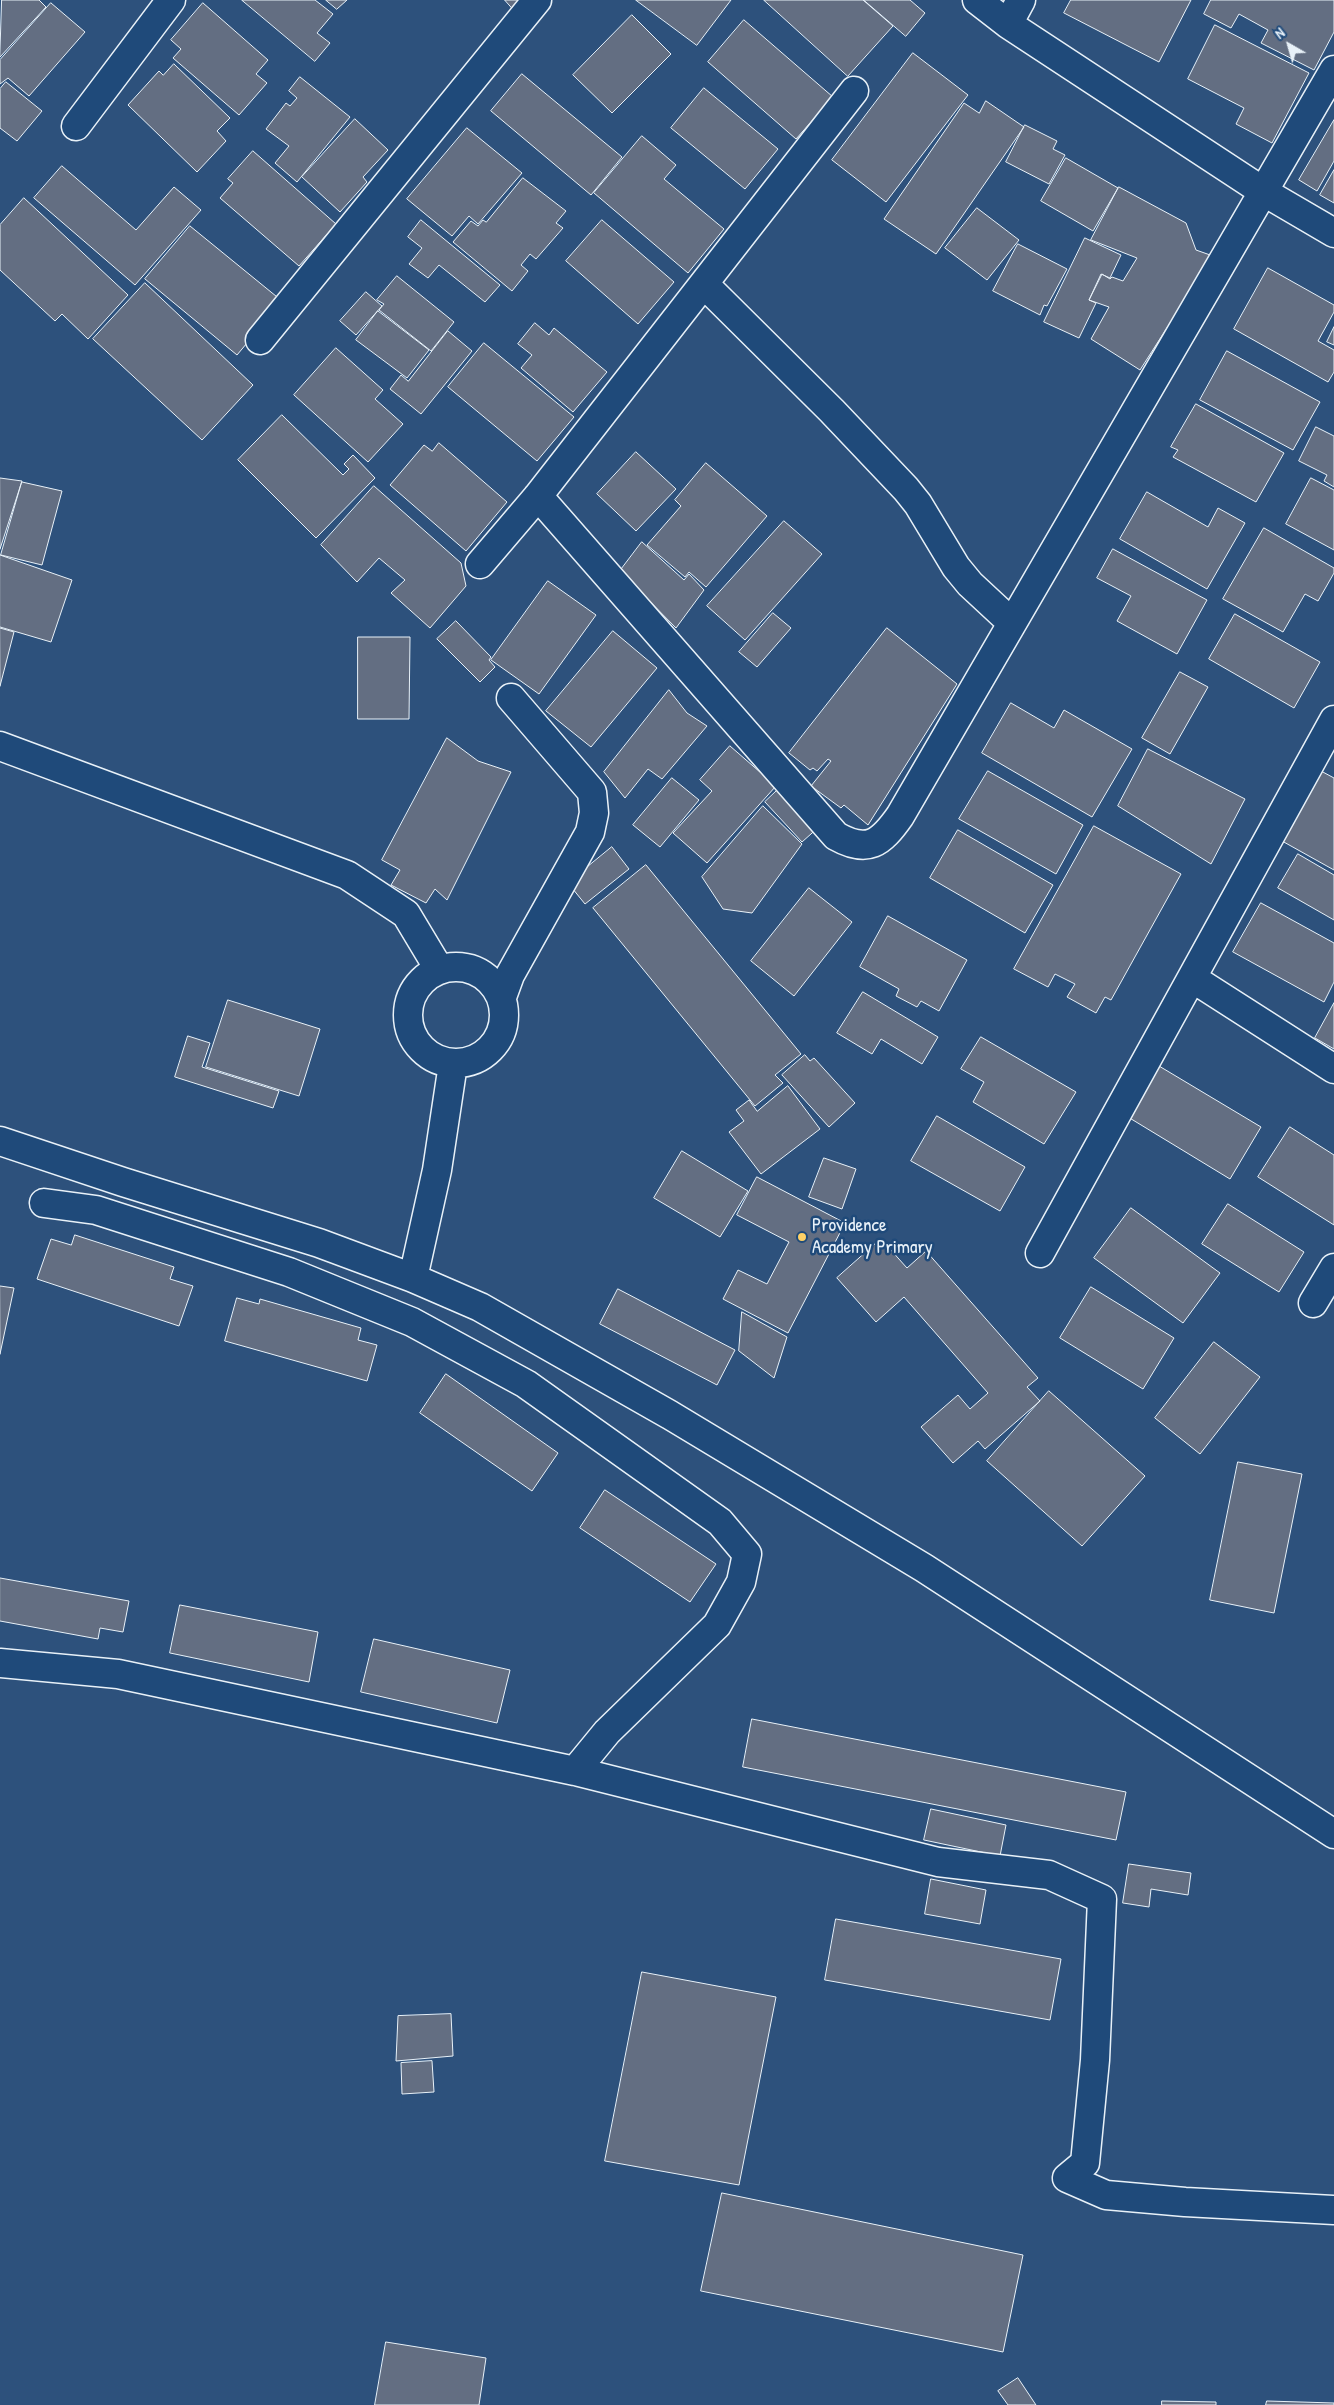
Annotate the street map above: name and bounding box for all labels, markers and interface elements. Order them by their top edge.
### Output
north arrow [1264,20,1314,70]
text: N [1271,23,1288,43]
place label: Providence Academy Primary [812,1215,933,1259]
marker: Providence Academy Primary [796,1231,808,1243]

